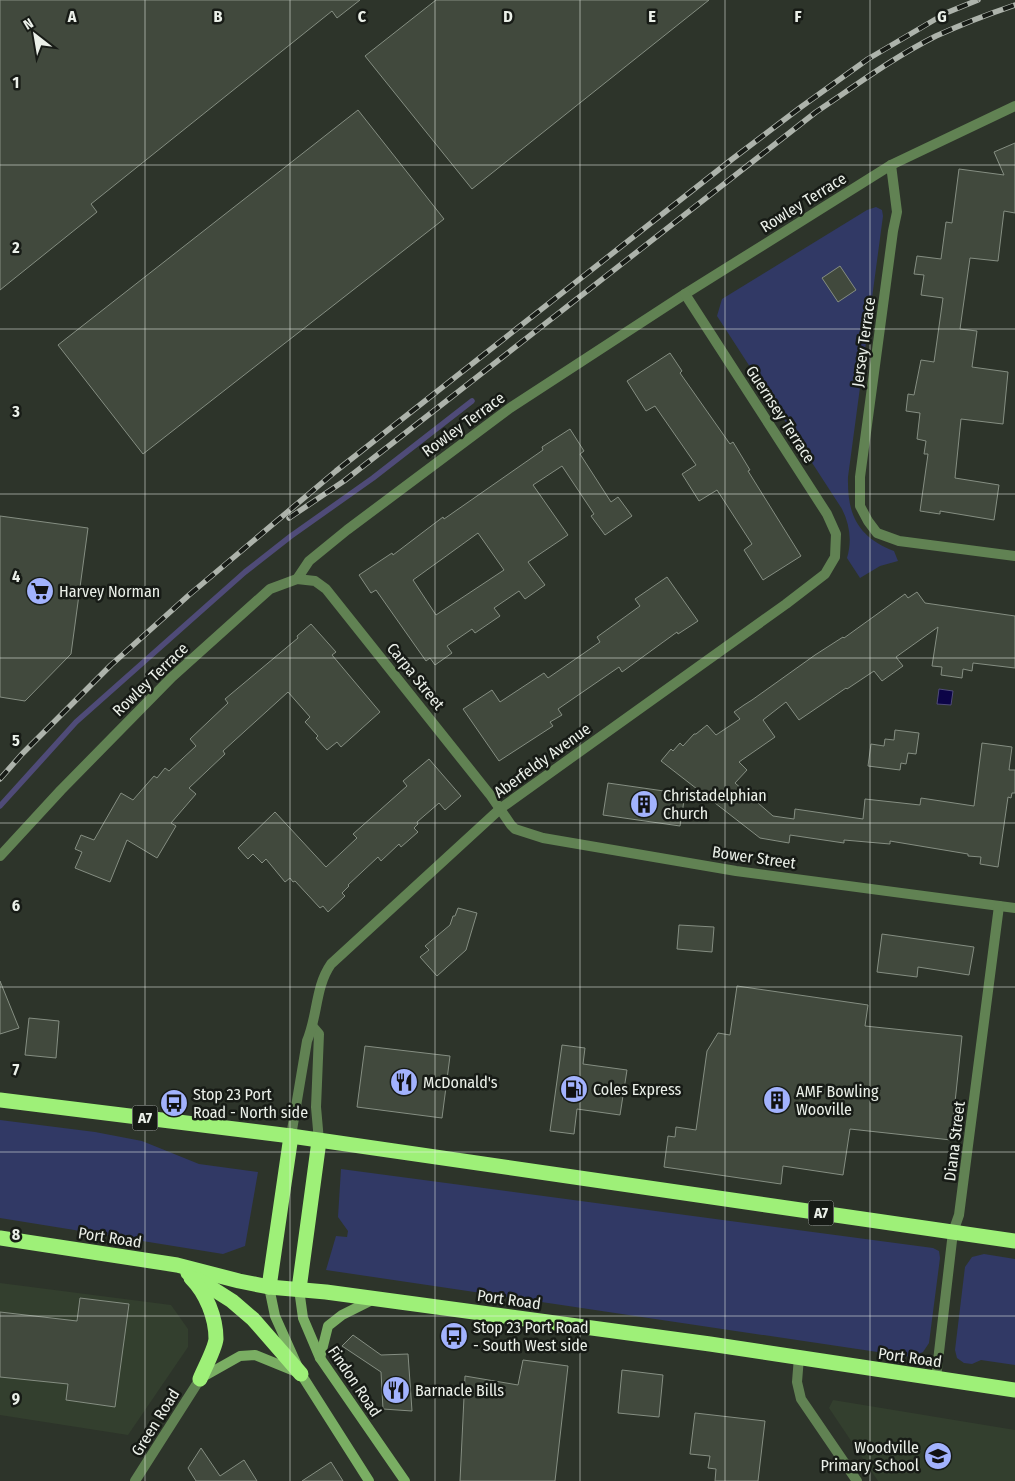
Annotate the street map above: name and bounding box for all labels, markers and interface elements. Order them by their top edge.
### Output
text: A [67,7,77,26]
text: B [214,7,223,26]
text: C [358,7,367,26]
text: D [503,7,513,26]
text: E [648,7,656,26]
text: F [794,7,802,26]
text: G [937,7,947,26]
north arrow [10,10,60,60]
text: N [21,15,37,34]
text: 1 [13,73,19,92]
street label: Rowley Terrace [757,168,850,236]
text: 2 [11,238,20,257]
street label: Jersey Terrace [848,296,879,388]
street label: Guernsey Terrace [742,362,819,467]
street label: Rowley Terrace [418,388,508,461]
text: 3 [11,402,20,421]
text: 4 [12,567,20,586]
supermarket icon: Harvey Norman [25,576,55,606]
place label: Harvey Norman [59,582,160,601]
street label: Rowley Terrace [109,639,192,720]
street label: Carpa Street [383,639,449,714]
street label: Aberfeldy Avenue [490,719,594,802]
text: 5 [12,731,20,750]
place label: Christadelphian Church [663,786,767,823]
building icon: Christadelphian Church [629,789,659,819]
street label: Bower Street [711,842,798,873]
text: 6 [12,896,20,915]
text: 7 [13,1060,20,1079]
restaurant icon: McDonald's [389,1067,419,1097]
place label: McDonald's [423,1073,498,1092]
fuel station icon: Coles Express [559,1074,589,1104]
place label: Coles Express [593,1080,682,1099]
place label: AMF Bowling Wooville [796,1082,879,1119]
place label: Stop 23 Port Road - North side [193,1085,308,1122]
building icon: AMF Bowling Wooville [762,1085,792,1115]
bus stop icon: Stop 23 Port Road - North side [159,1088,189,1118]
street label: Diana Street [940,1099,969,1182]
road number: A7 [132,1106,158,1130]
road number: A7 [808,1200,834,1226]
street label: Port Road [77,1223,143,1252]
text: 8 [12,1225,21,1244]
street label: Port Road [476,1286,542,1313]
place label: Stop 23 Port Road - South West side [473,1318,589,1355]
bus stop icon: Stop 23 Port Road - South West side [439,1321,469,1351]
street label: Findon Road [324,1342,385,1420]
street label: Port Road [877,1344,943,1371]
restaurant icon: Barnacle Bills [381,1375,411,1405]
place label: Barnacle Bills [415,1381,504,1400]
street label: Green Road [127,1385,183,1459]
text: 9 [12,1389,20,1408]
place label: Woodville Primary School [820,1438,919,1475]
school or university icon: Woodville Primary School [923,1441,953,1471]

